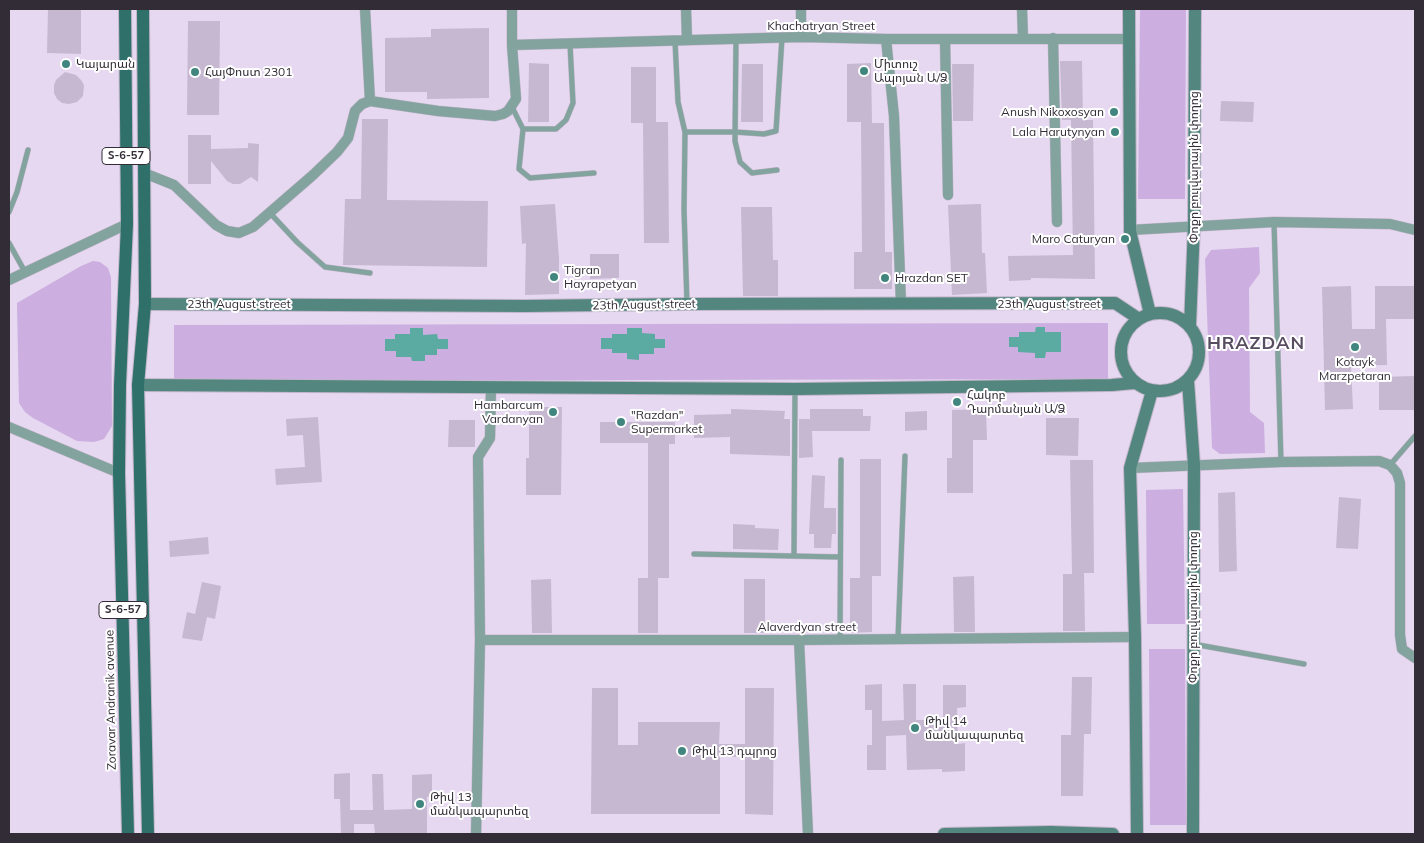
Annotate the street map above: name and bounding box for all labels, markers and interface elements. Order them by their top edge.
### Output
street label: Khachatryan Street [767,19,875,33]
place label: Կայարան [76,57,135,71]
place label: Միտուշ Ապոյան Ա/Ձ [874,57,948,85]
marker: Կայարան [60,58,72,70]
place label: ՀայՓոստ 2301 [205,65,292,79]
marker: Միտուշ Ապոյան Ա/Ձ [858,65,870,77]
marker: ՀայՓոստ 2301 [189,66,201,78]
street label: Փոքր բուլվարային փողոց [1187,91,1201,243]
place label: Anush Nikoxosyan [1001,105,1104,119]
marker: Anush Nikoxosyan [1108,106,1120,118]
place label: Lala Harutynyan [1012,125,1105,139]
marker: Lala Harutynyan [1109,126,1121,138]
road number: Տ-6-57 [102,148,150,164]
place label: Maro Caturyan [1032,232,1115,246]
marker: Maro Caturyan [1119,233,1131,245]
place label: Tigran Hayrapetyan [564,263,637,291]
marker: Tigran Hayrapetyan [548,271,560,283]
place label: Hrazdan SET [895,271,968,285]
marker: Hrazdan SET [879,272,891,284]
street label: 23th August street [187,297,291,311]
street label: 23th August street [592,297,696,313]
street label: 23th August street [997,297,1101,311]
district label: HRAZDAN [1206,333,1306,355]
marker: Kotayk Marzpetaran [1349,341,1361,353]
place label: Kotayk Marzpetaran [1319,355,1391,383]
place label: Հակոբ Դարմանյան Ա/Ձ [967,388,1066,416]
marker: Հակոբ Դարմանյան Ա/Ձ [951,396,963,408]
place label: Hambarcum Vardanyan [474,398,543,426]
marker: Hambarcum Vardanyan [547,406,559,418]
place label: "Razdan" Supermarket [631,408,702,436]
marker: "Razdan" Supermarket [615,416,627,428]
street label: Փոքր բուլվարային փողոց [1186,531,1200,683]
road number: Տ-6-57 [99,602,147,618]
street label: Alaverdyan street [758,620,856,634]
street label: Zoravar Andranik avenue [103,630,119,770]
place label: Թիվ 14 մանկապարտեզ [925,714,1023,742]
marker: Թիվ 14 մանկապարտեզ [909,722,921,734]
place label: Թիվ 13 դպրոց [692,744,777,758]
marker: Թիվ 13 դպրոց [676,745,688,757]
place label: Թիվ 13 մանկապարտեզ [430,790,528,818]
marker: Թիվ 13 մանկապարտեզ [414,798,426,810]

